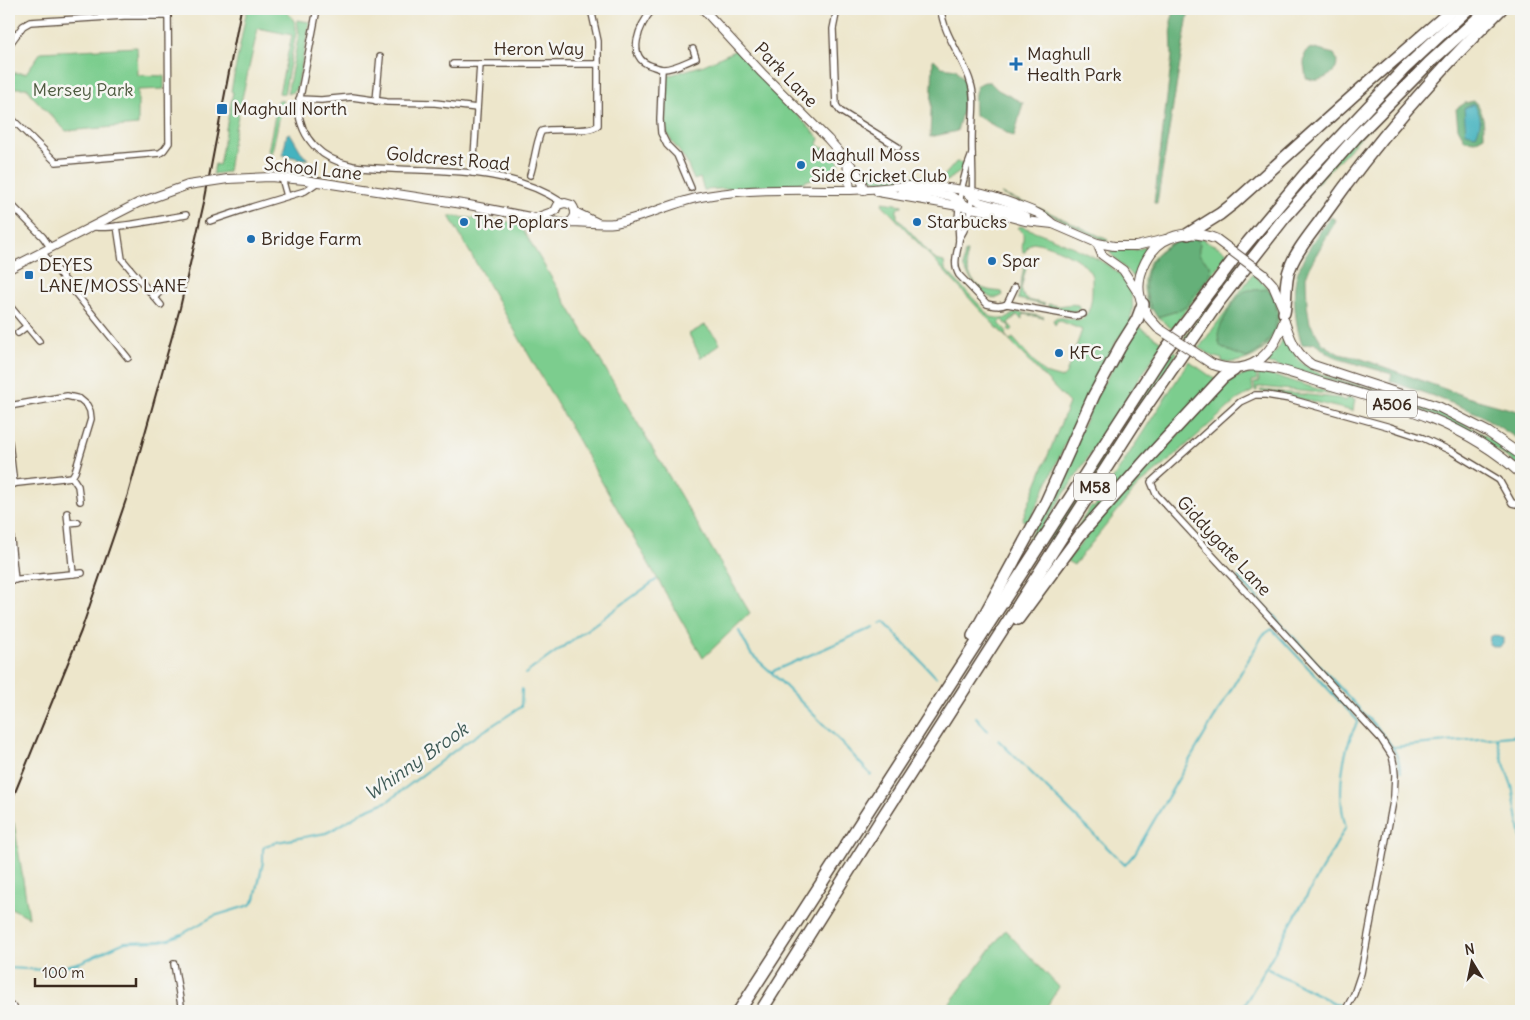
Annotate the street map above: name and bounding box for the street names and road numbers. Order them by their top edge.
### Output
street label: Heron Way [494,37,584,60]
street label: Park Lane [750,37,823,112]
street label: Goldcrest Road [385,142,511,175]
street label: School Lane [263,152,363,185]
road number: A506 [1367,390,1417,418]
road number: M58 [1074,474,1116,501]
street label: Giddygate Lane [1172,491,1277,601]

